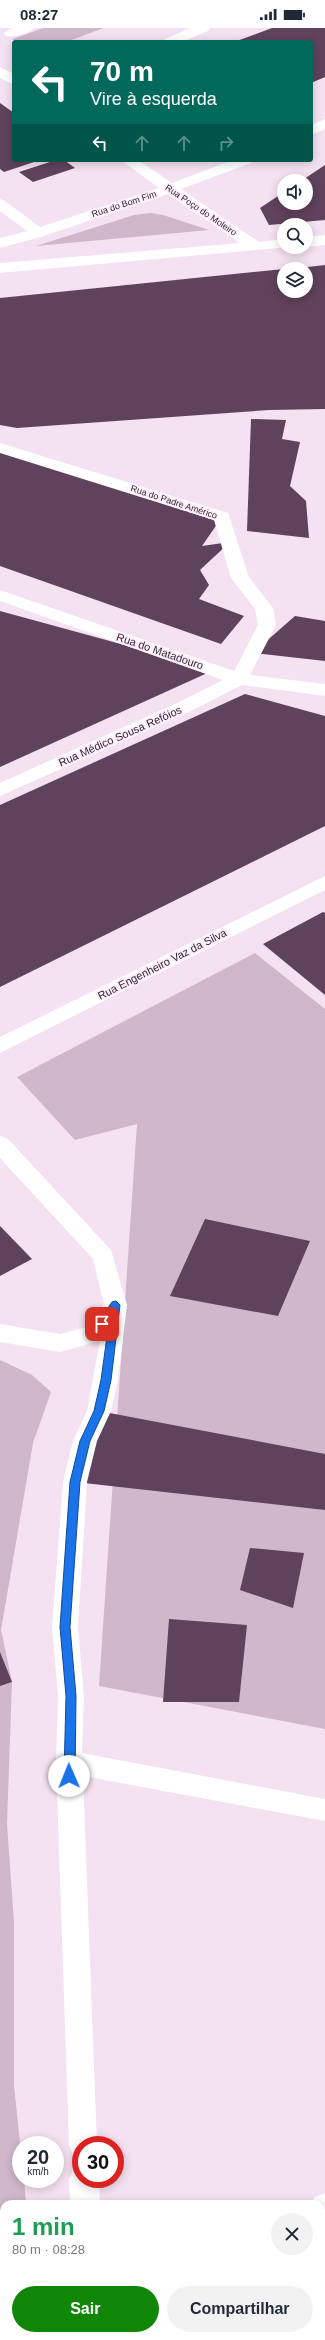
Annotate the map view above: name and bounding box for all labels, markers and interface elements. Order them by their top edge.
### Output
text: 08:27 [20,6,58,23]
icon: left [24,56,76,108]
text: 70 m [90,56,154,87]
text: Vire à esquerda [90,89,217,109]
icon: left [89,132,111,154]
icon: ahead [131,132,153,154]
icon: ahead [173,132,195,154]
icon: right [215,132,237,154]
map controls [277,174,313,298]
button: sound [277,174,313,210]
street label: Rua Poço do Moleiro [163,182,239,238]
street label: Rua do Bom Fim [90,189,158,219]
button: search [277,218,313,254]
button: layers [277,262,313,298]
street label: Rua do Padre Américo [129,483,219,521]
street label: Rua do Matadouro [115,630,205,672]
street label: Rua Médico Sousa Refóios [57,703,184,769]
street label: Rua Engenheiro Vaz da Silva [96,926,229,1002]
pin [85,1307,119,1341]
icon: arrive [91,1313,113,1335]
position arrow [48,1755,90,1797]
speed limit sign: 30 [72,2136,124,2188]
text: 20 [27,2146,49,2168]
text: km/h [27,2166,49,2177]
text: 1 min [12,2213,75,2240]
button: close [271,2213,313,2255]
text: 80 m · 08:28 [12,2242,85,2257]
button: Sair [12,2286,159,2332]
button: Compartilhar [167,2286,313,2332]

